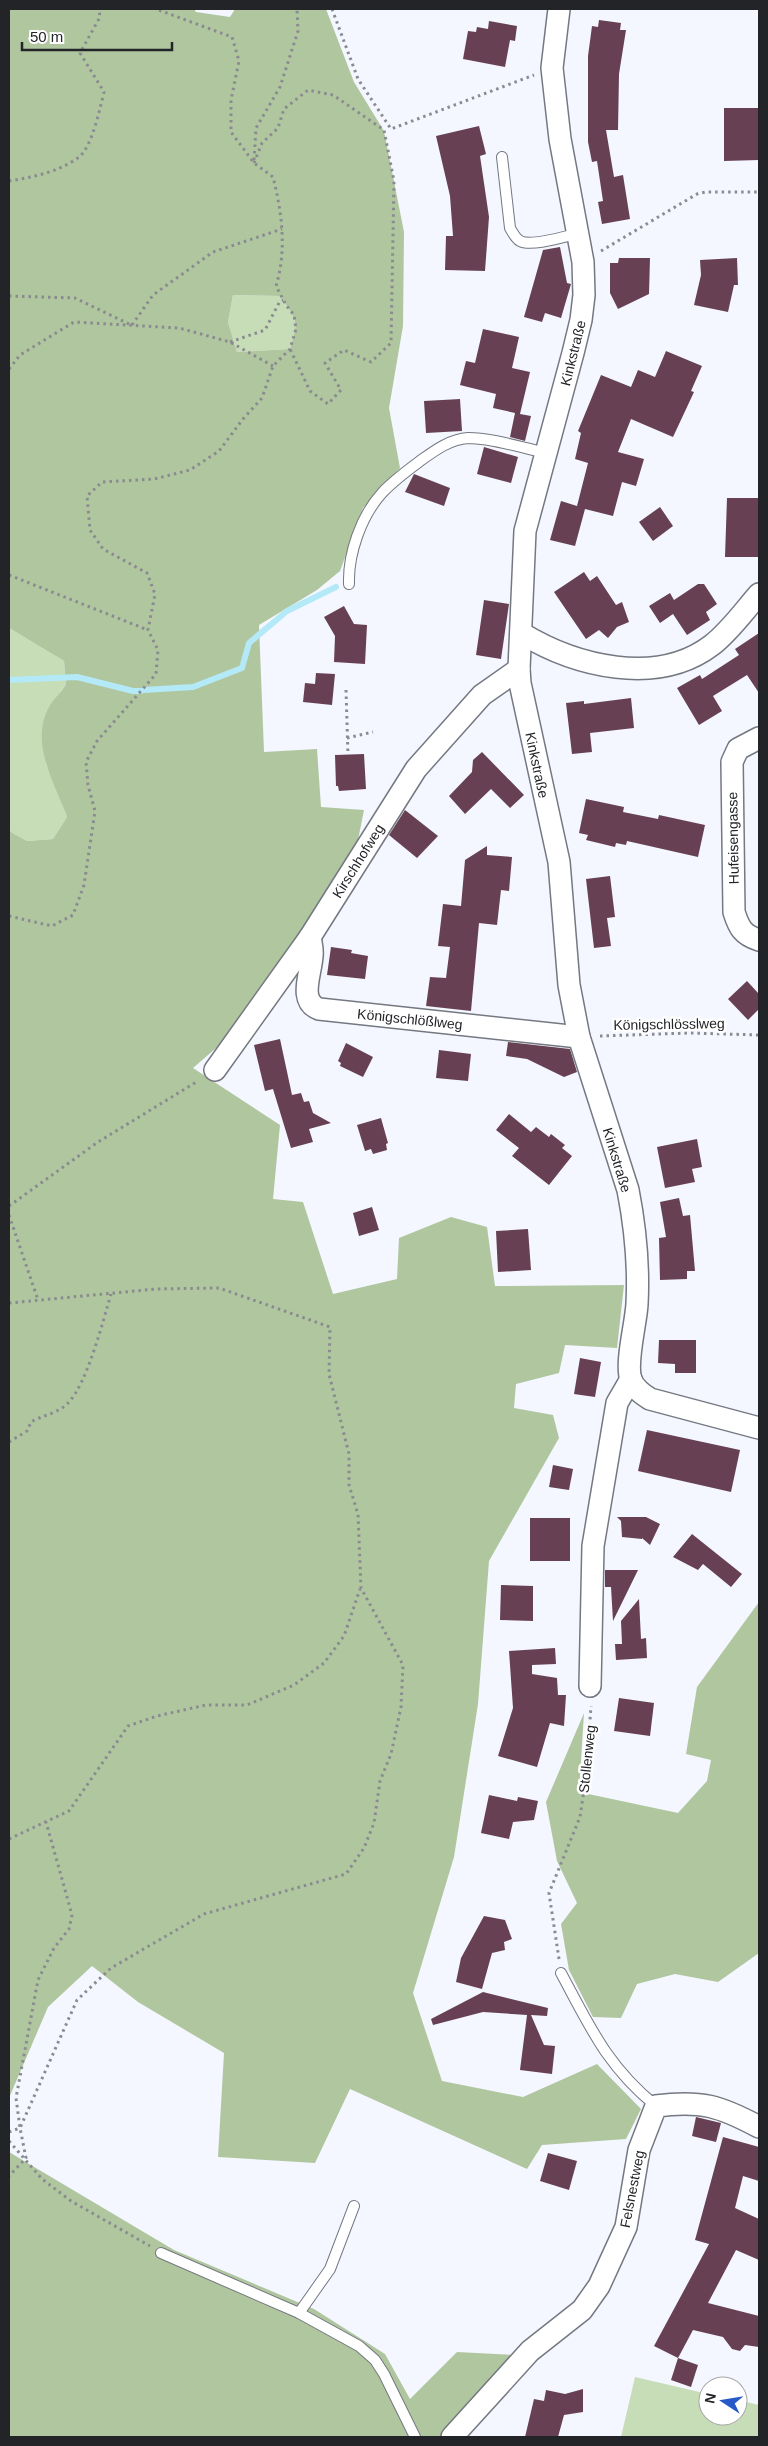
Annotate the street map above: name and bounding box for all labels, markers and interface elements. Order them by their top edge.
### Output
scale bar [22,20,172,52]
text: 50 m [30,28,63,45]
street label: Kinkstraße [557,318,589,387]
street label: Kinkstraße [522,731,552,800]
street label: Hufeisengasse [724,791,742,884]
street label: Kirschhofweg [329,821,387,901]
street label: Königschlößlweg [357,1006,463,1032]
street label: Königschlösslweg [613,1015,725,1033]
street label: Kinkstraße [600,1126,634,1195]
street label: Stollenweg [575,1724,599,1794]
street label: Felsnestweg [617,2149,647,2229]
north arrow [698,2376,748,2426]
text: N [701,2392,719,2405]

